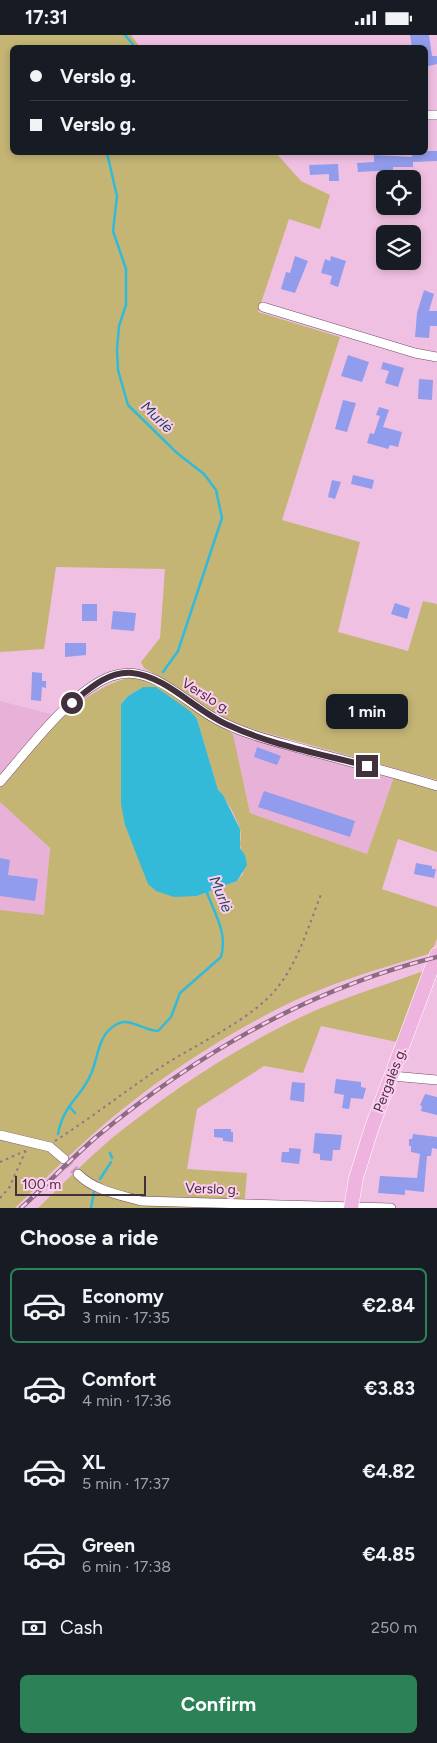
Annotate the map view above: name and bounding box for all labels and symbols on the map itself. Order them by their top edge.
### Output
water label: Murlė [137,397,177,437]
street label: Verslo g. [179,675,233,718]
route start [61,692,83,714]
callout: 1 min [326,693,408,729]
route end [356,755,378,777]
water label: Murlė [206,873,236,915]
street label: Pergalės g. [370,1045,410,1115]
scale bar [15,1173,146,1196]
street label: Verslo g. [185,1180,239,1198]

